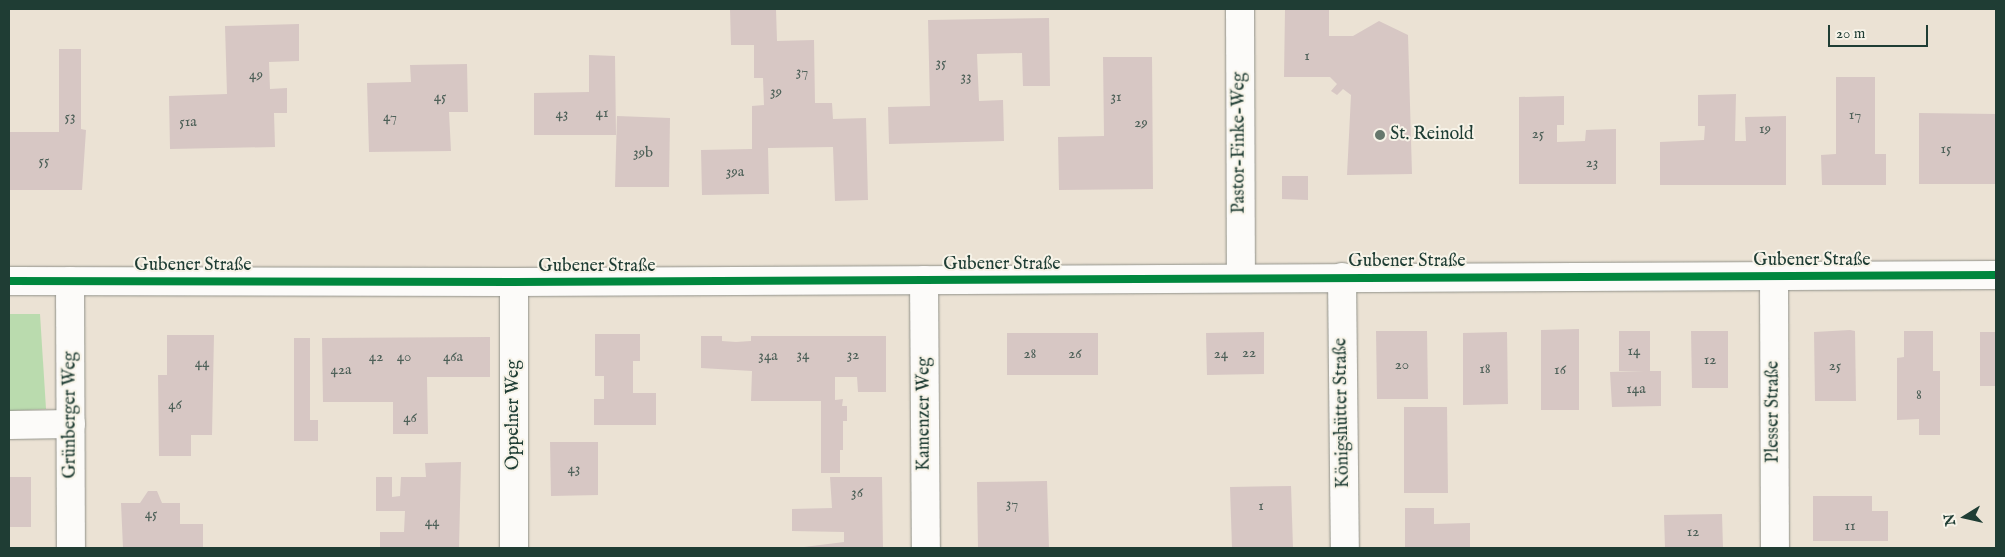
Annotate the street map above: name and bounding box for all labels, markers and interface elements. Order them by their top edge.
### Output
scale bar [1830,15,1930,47]
text: 20 m [1836,24,1865,43]
house number: 1 [1304,47,1310,65]
house number: 35 [935,54,947,72]
house number: 37 [796,63,808,81]
house number: 49 [249,66,263,84]
house number: 33 [960,68,972,86]
street label: Pastor-Finke-Weg [1229,72,1251,214]
house number: 39 [770,83,782,101]
house number: 45 [434,88,446,106]
house number: 31 [1110,88,1122,106]
house number: 41 [596,104,608,122]
house number: 43 [556,105,568,123]
house number: 17 [1849,106,1861,124]
house number: 53 [64,108,76,126]
house number: 47 [383,108,397,126]
house number: 51a [179,113,197,131]
house number: 29 [1134,114,1148,132]
house number: 19 [1759,120,1771,138]
place label: St. Reinold [1390,124,1474,146]
house number: 25 [1532,125,1544,143]
marker: St. Reinold [1374,129,1386,141]
house number: 15 [1940,140,1952,158]
house number: 39b [633,144,653,162]
house number: 55 [39,152,49,170]
house number: 23 [1586,154,1598,172]
house number: 39a [726,163,744,181]
street label: Gubener Straße [1753,250,1871,272]
street label: Gubener Straße [1348,251,1466,273]
street label: Gubener Straße [943,254,1061,276]
street label: Gubener Straße [134,255,252,277]
street label: Gubener Straße [538,256,656,278]
street label: Königshütter Straße [1331,338,1355,488]
house number: 14 [1628,342,1640,360]
house number: 22 [1242,344,1256,362]
house number: 28 [1024,345,1036,363]
house number: 26 [1068,345,1082,363]
house number: 24 [1214,345,1228,363]
house number: 34 [797,346,809,364]
house number: 32 [847,346,859,364]
house number: 34a [758,347,778,365]
house number: 42 [369,348,383,366]
house number: 40 [397,348,411,366]
house number: 46a [443,348,463,366]
street label: Grünberger Weg [60,351,82,479]
house number: 12 [1704,351,1716,369]
house number: 44 [195,354,209,372]
house number: 20 [1395,356,1409,374]
street label: Kamenzer Weg [914,357,936,471]
house number: 25 [1829,357,1841,375]
street label: Oppelner Weg [503,360,525,470]
house number: 18 [1479,360,1491,378]
house number: 42a [331,361,351,379]
house number: 16 [1554,361,1566,379]
street label: Plesser Straße [1763,361,1785,463]
house number: 14a [1626,380,1646,398]
house number: 8 [1916,386,1922,404]
house number: 46 [168,396,182,414]
house number: 46 [403,409,417,427]
house number: 43 [568,460,580,478]
house number: 36 [851,484,863,502]
north arrow [1940,492,1990,542]
house number: 37 [1006,495,1018,513]
house number: 1 [1258,497,1264,515]
house number: 45 [145,505,157,523]
text: N [1940,512,1960,527]
house number: 44 [425,513,439,531]
house number: 11 [1844,517,1856,535]
house number: 12 [1687,523,1699,541]

